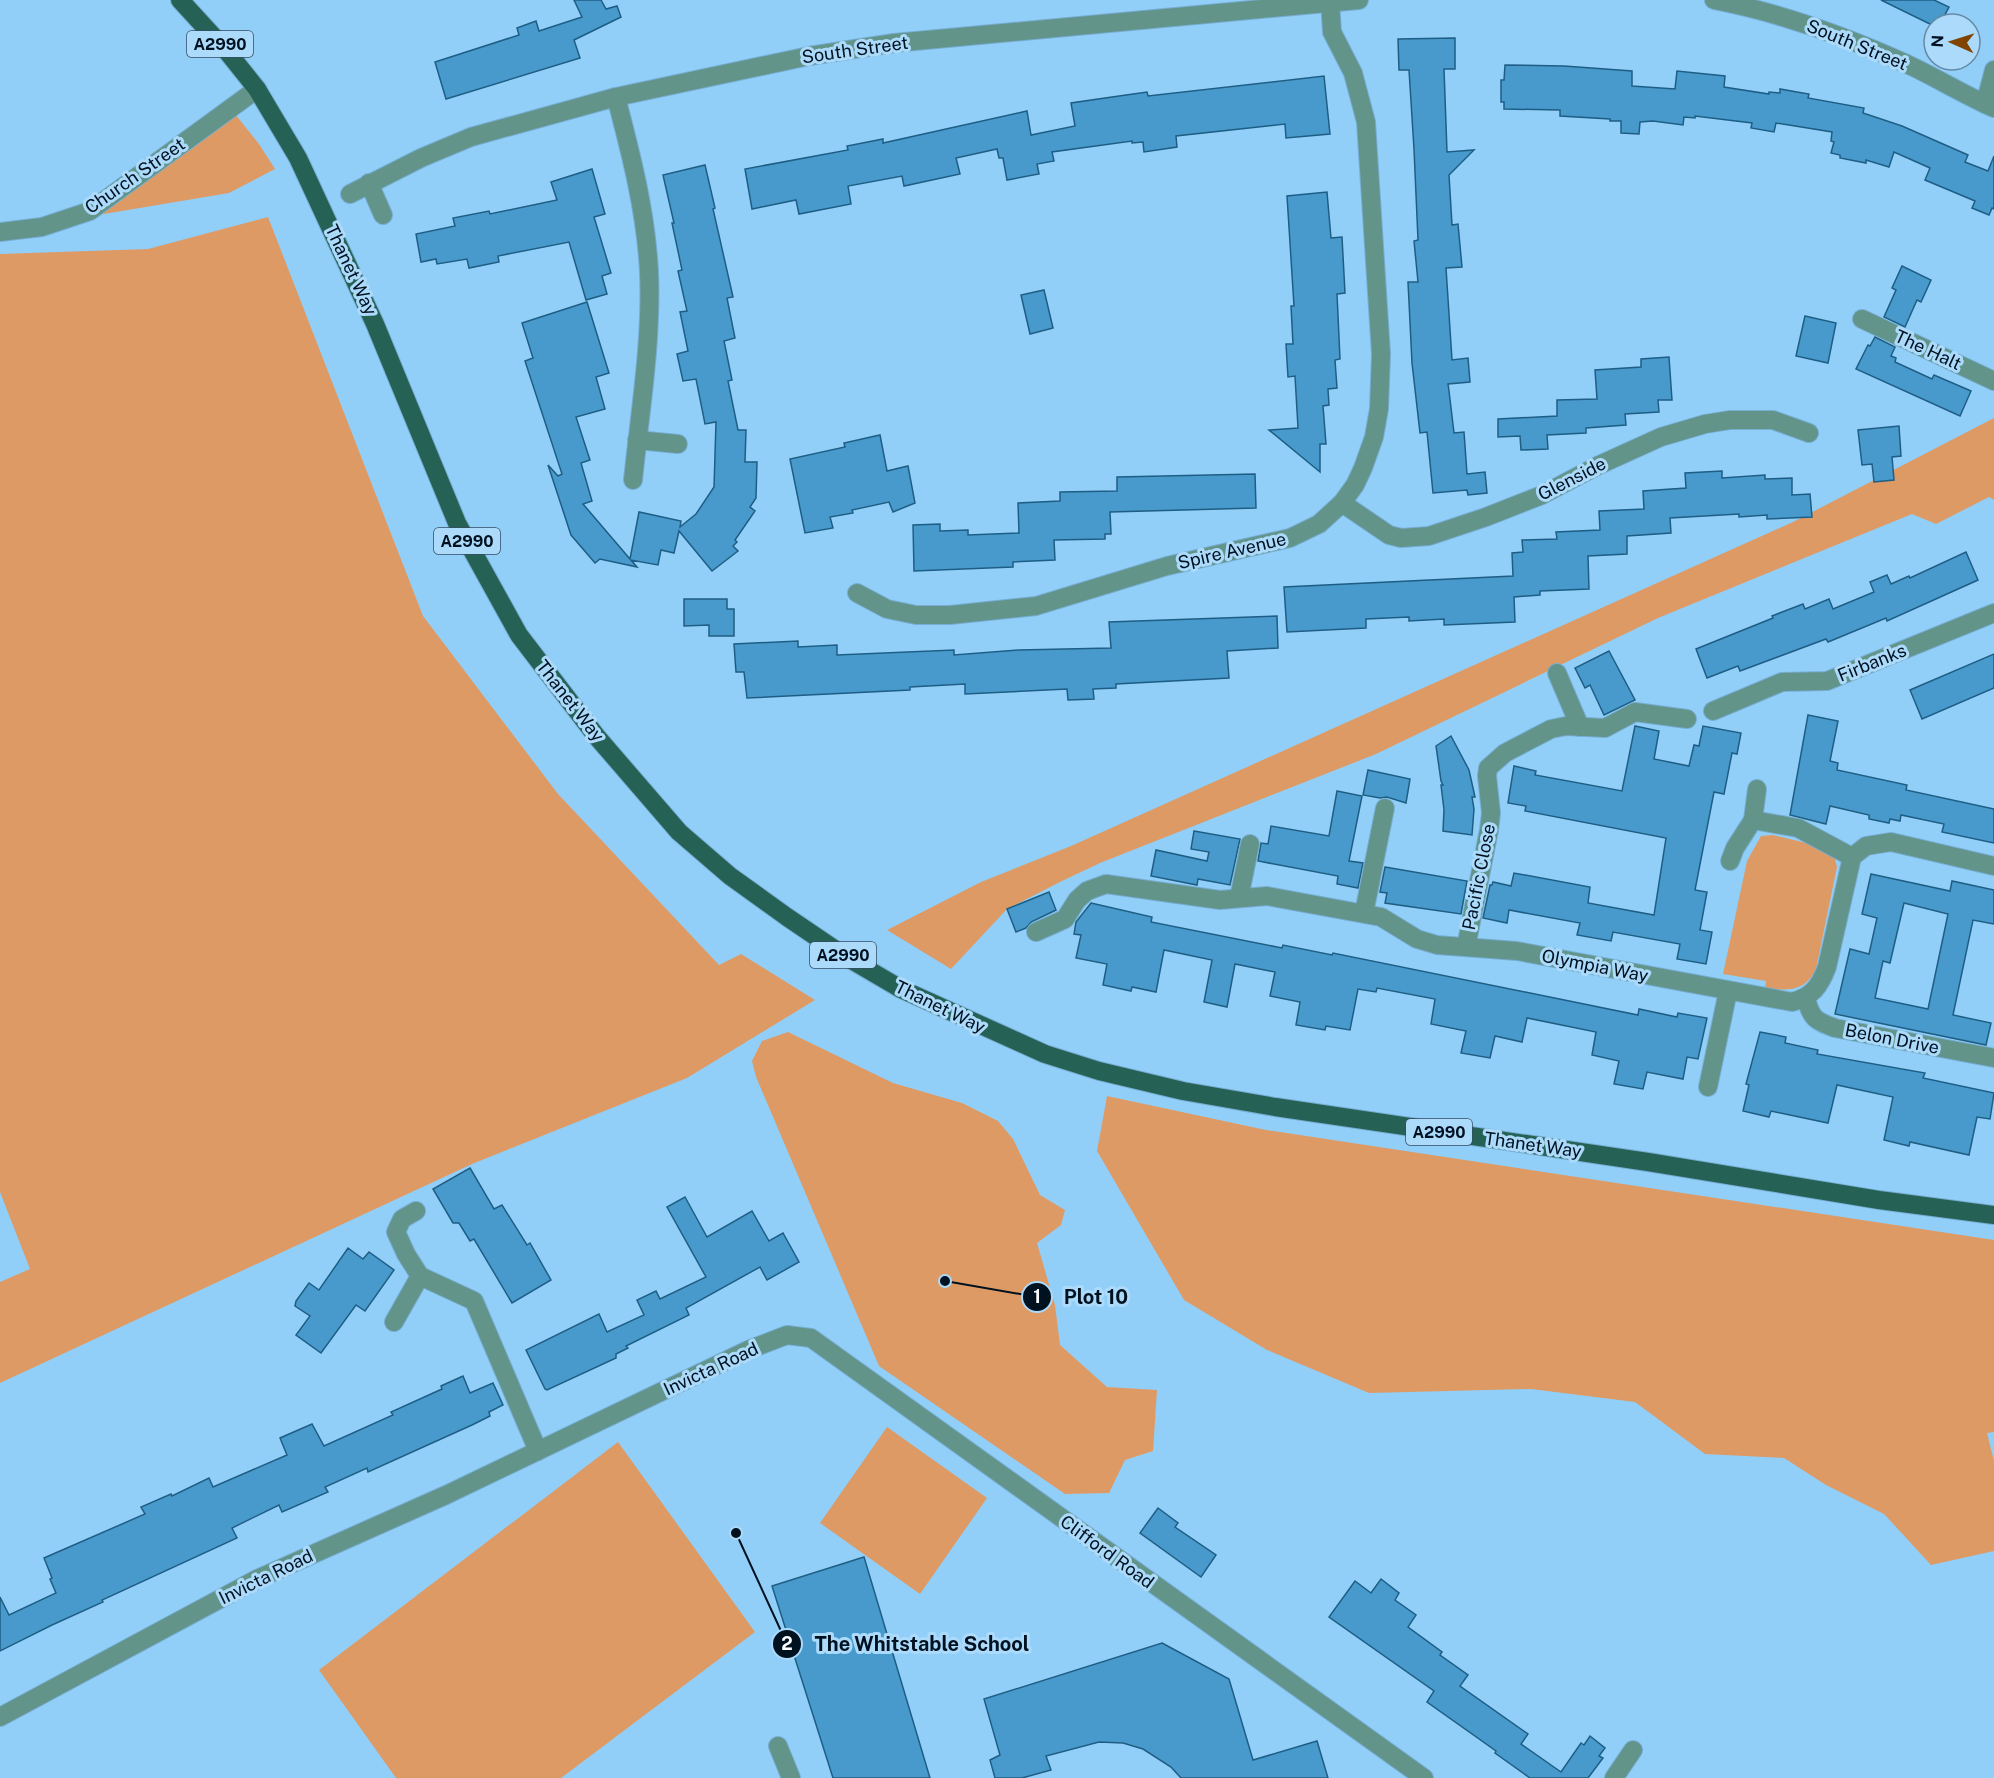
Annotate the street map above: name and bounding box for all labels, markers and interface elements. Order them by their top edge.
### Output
north arrow [1922,12,1982,72]
street label: South Street [1804,15,1911,74]
road number: A2990 [187,31,253,57]
street label: South Street [800,32,909,67]
text: N [1928,34,1947,48]
street label: Church Street [81,133,189,218]
street label: Thanet Way [321,221,382,319]
street label: The Halt [1892,325,1965,374]
street label: Glenside [1534,453,1609,505]
road number: A2990 [434,528,500,554]
street label: Spire Avenue [1176,528,1288,573]
street label: Firbanks [1834,639,1909,686]
street label: Thanet Way [532,656,609,746]
street label: Pacific Close [1458,822,1499,932]
road number: A2990 [810,942,876,968]
street label: Olympia Way [1540,945,1651,986]
street label: Thanet Way [892,976,989,1038]
street label: Belon Drive [1843,1019,1941,1058]
road number: A2990 [1406,1119,1472,1145]
street label: Thanet Way [1483,1127,1583,1162]
callout: Plot 10 [1022,1278,1140,1316]
text: Plot 10 [1064,1285,1128,1309]
text: 1 [1033,1286,1041,1307]
street label: Invicta Road [660,1337,761,1400]
street label: Clifford Road [1056,1511,1158,1593]
street label: Invicta Road [215,1545,316,1608]
callout: The Whitstable School [772,1625,1041,1663]
text: The Whitstable School [815,1632,1029,1656]
text: 2 [781,1633,793,1654]

